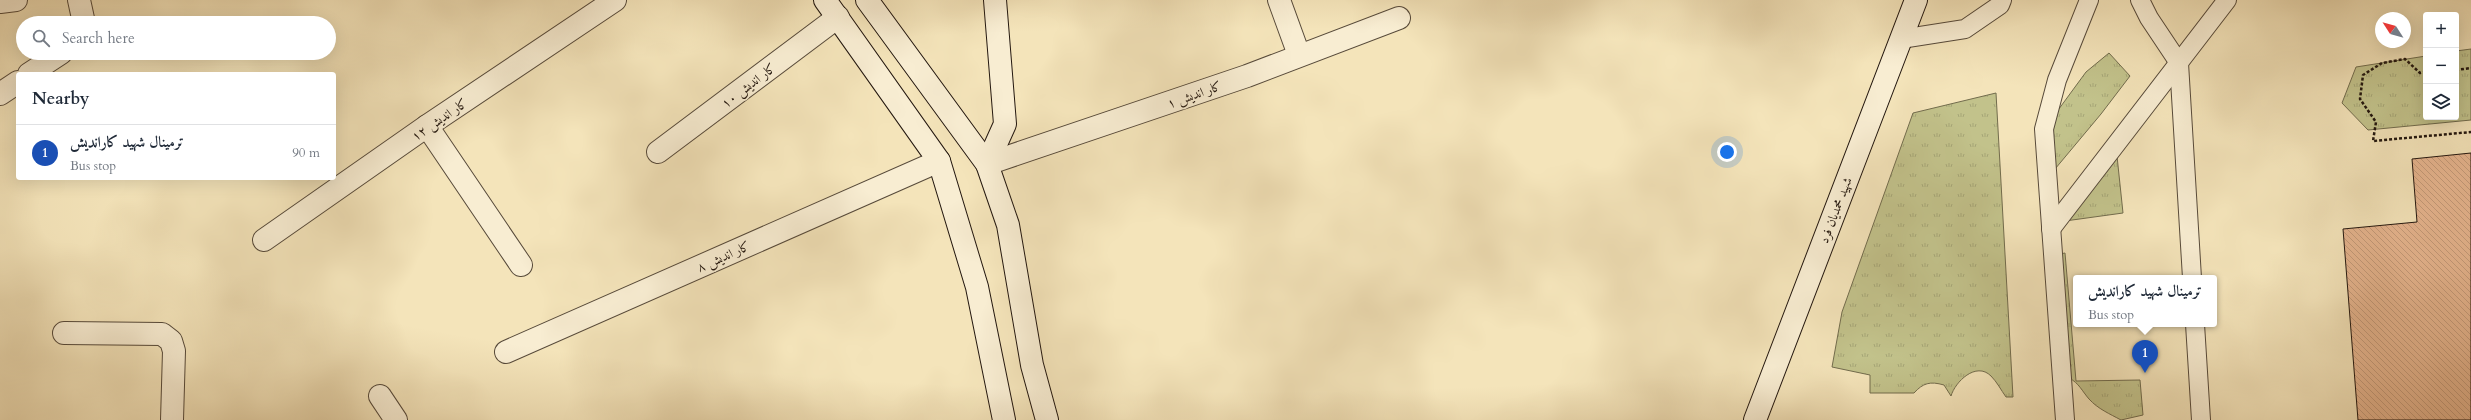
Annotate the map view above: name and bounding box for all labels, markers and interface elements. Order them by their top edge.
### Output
north arrow [2375,12,2411,48]
map controls [2423,12,2459,120]
button: + [2423,12,2459,48]
search box [16,16,336,60]
icon: search [30,27,52,49]
text: Search here [62,28,135,48]
button: − [2423,48,2459,84]
street label: ۱۰ کار اندیش [718,59,780,112]
street label: ۱ کار اندیش [1165,77,1224,113]
button: layers [2423,84,2459,120]
text: Nearby [32,87,89,110]
street label: ۱۲ کار اندیش [408,94,471,145]
text: ترمینال شهید کاراندیش [70,132,184,152]
your location [1717,142,1737,162]
text: 1 [42,144,48,162]
text: 90 m [292,144,320,162]
text: Bus stop [70,157,116,175]
street label: شهید محمدیان فرد [1815,175,1857,246]
street label: ۸ کار اندیش [694,237,753,277]
popup [2073,275,2217,327]
text: ترمینال شهید کاراندیش [2088,281,2202,301]
text: Bus stop [2088,306,2134,324]
pin: 1 [2132,340,2158,373]

